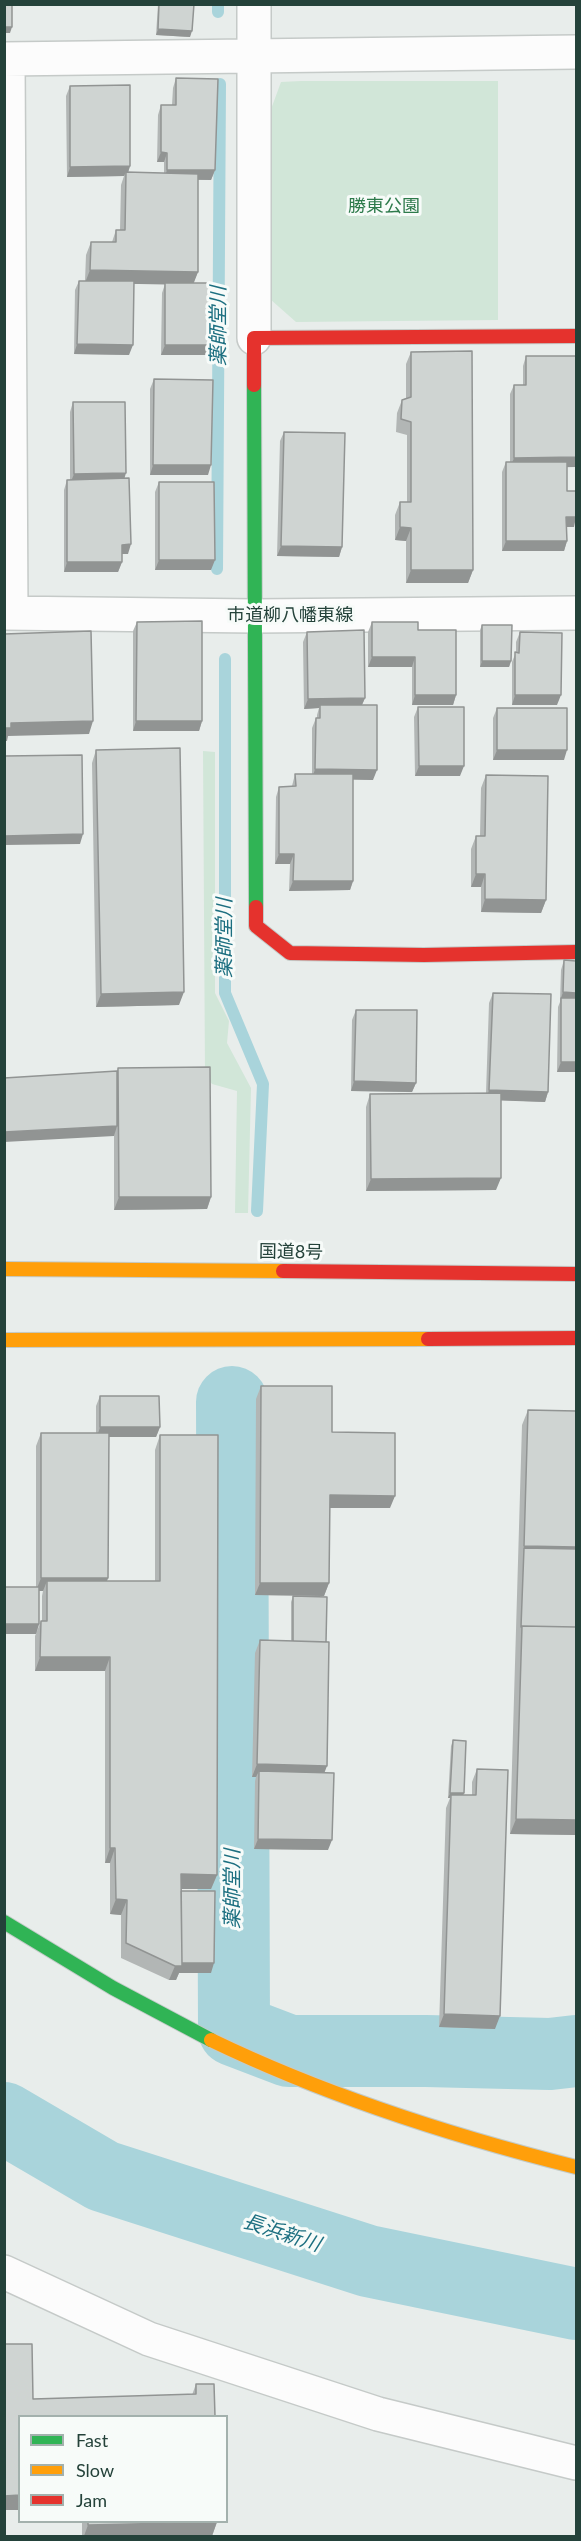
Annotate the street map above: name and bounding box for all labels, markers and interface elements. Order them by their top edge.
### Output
park label: 勝東公園 [348,195,420,217]
water label: 薬師堂川 [207,286,231,366]
street label: 市道柳八幡東線 [227,604,353,626]
water label: 薬師堂川 [213,898,237,978]
street label: 国道8号 [259,1241,323,1263]
water label: 薬師堂川 [221,1849,245,1929]
water label: 長浜新川 [240,2209,324,2257]
legend [18,2415,228,2523]
text: Fast [76,2429,108,2451]
text: Slow [76,2459,114,2481]
text: Jam [76,2489,107,2511]

